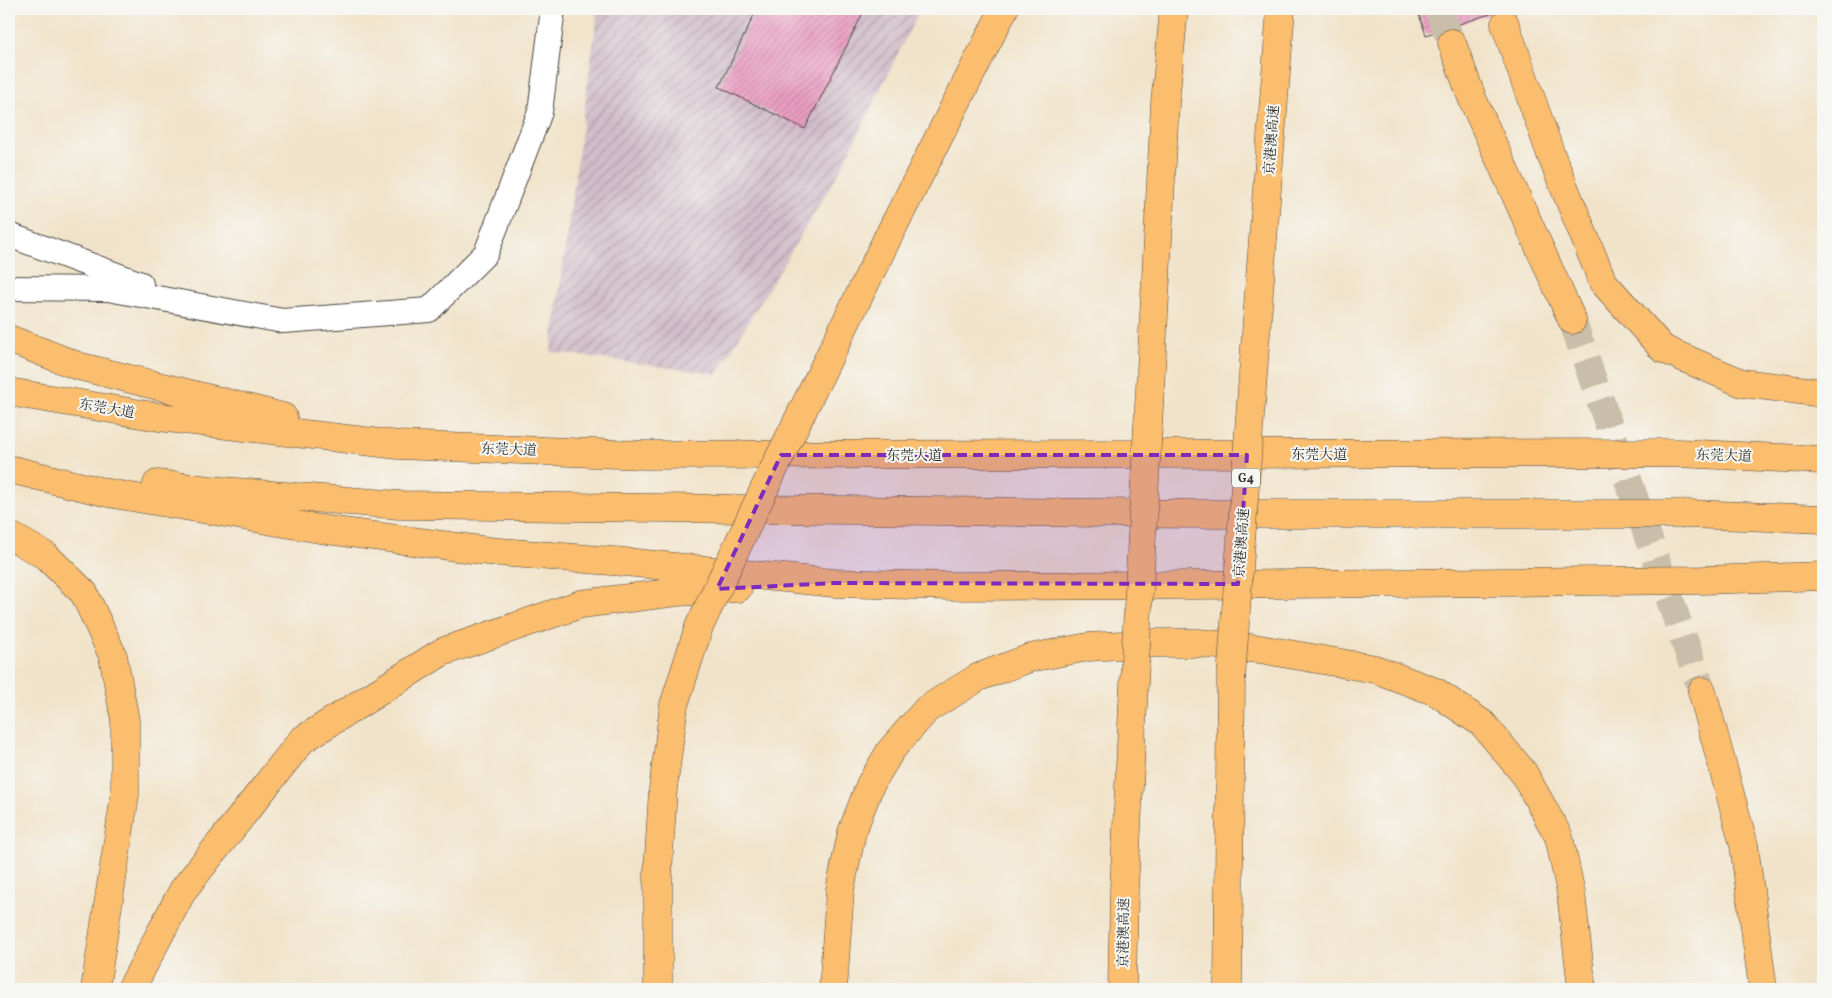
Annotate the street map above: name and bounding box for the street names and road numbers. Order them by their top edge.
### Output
street label: 京港澳高速 [1261,105,1284,176]
street label: 东莞大道 [78,395,136,424]
street label: 东莞大道 [481,440,537,461]
street label: 东莞大道 [1291,446,1347,465]
street label: 东莞大道 [1696,446,1752,467]
street label: 东莞大道 [886,447,942,466]
road number: G4 [1232,468,1260,488]
street label: 京港澳高速 [1231,508,1254,579]
street label: 京港澳高速 [1114,898,1135,968]

